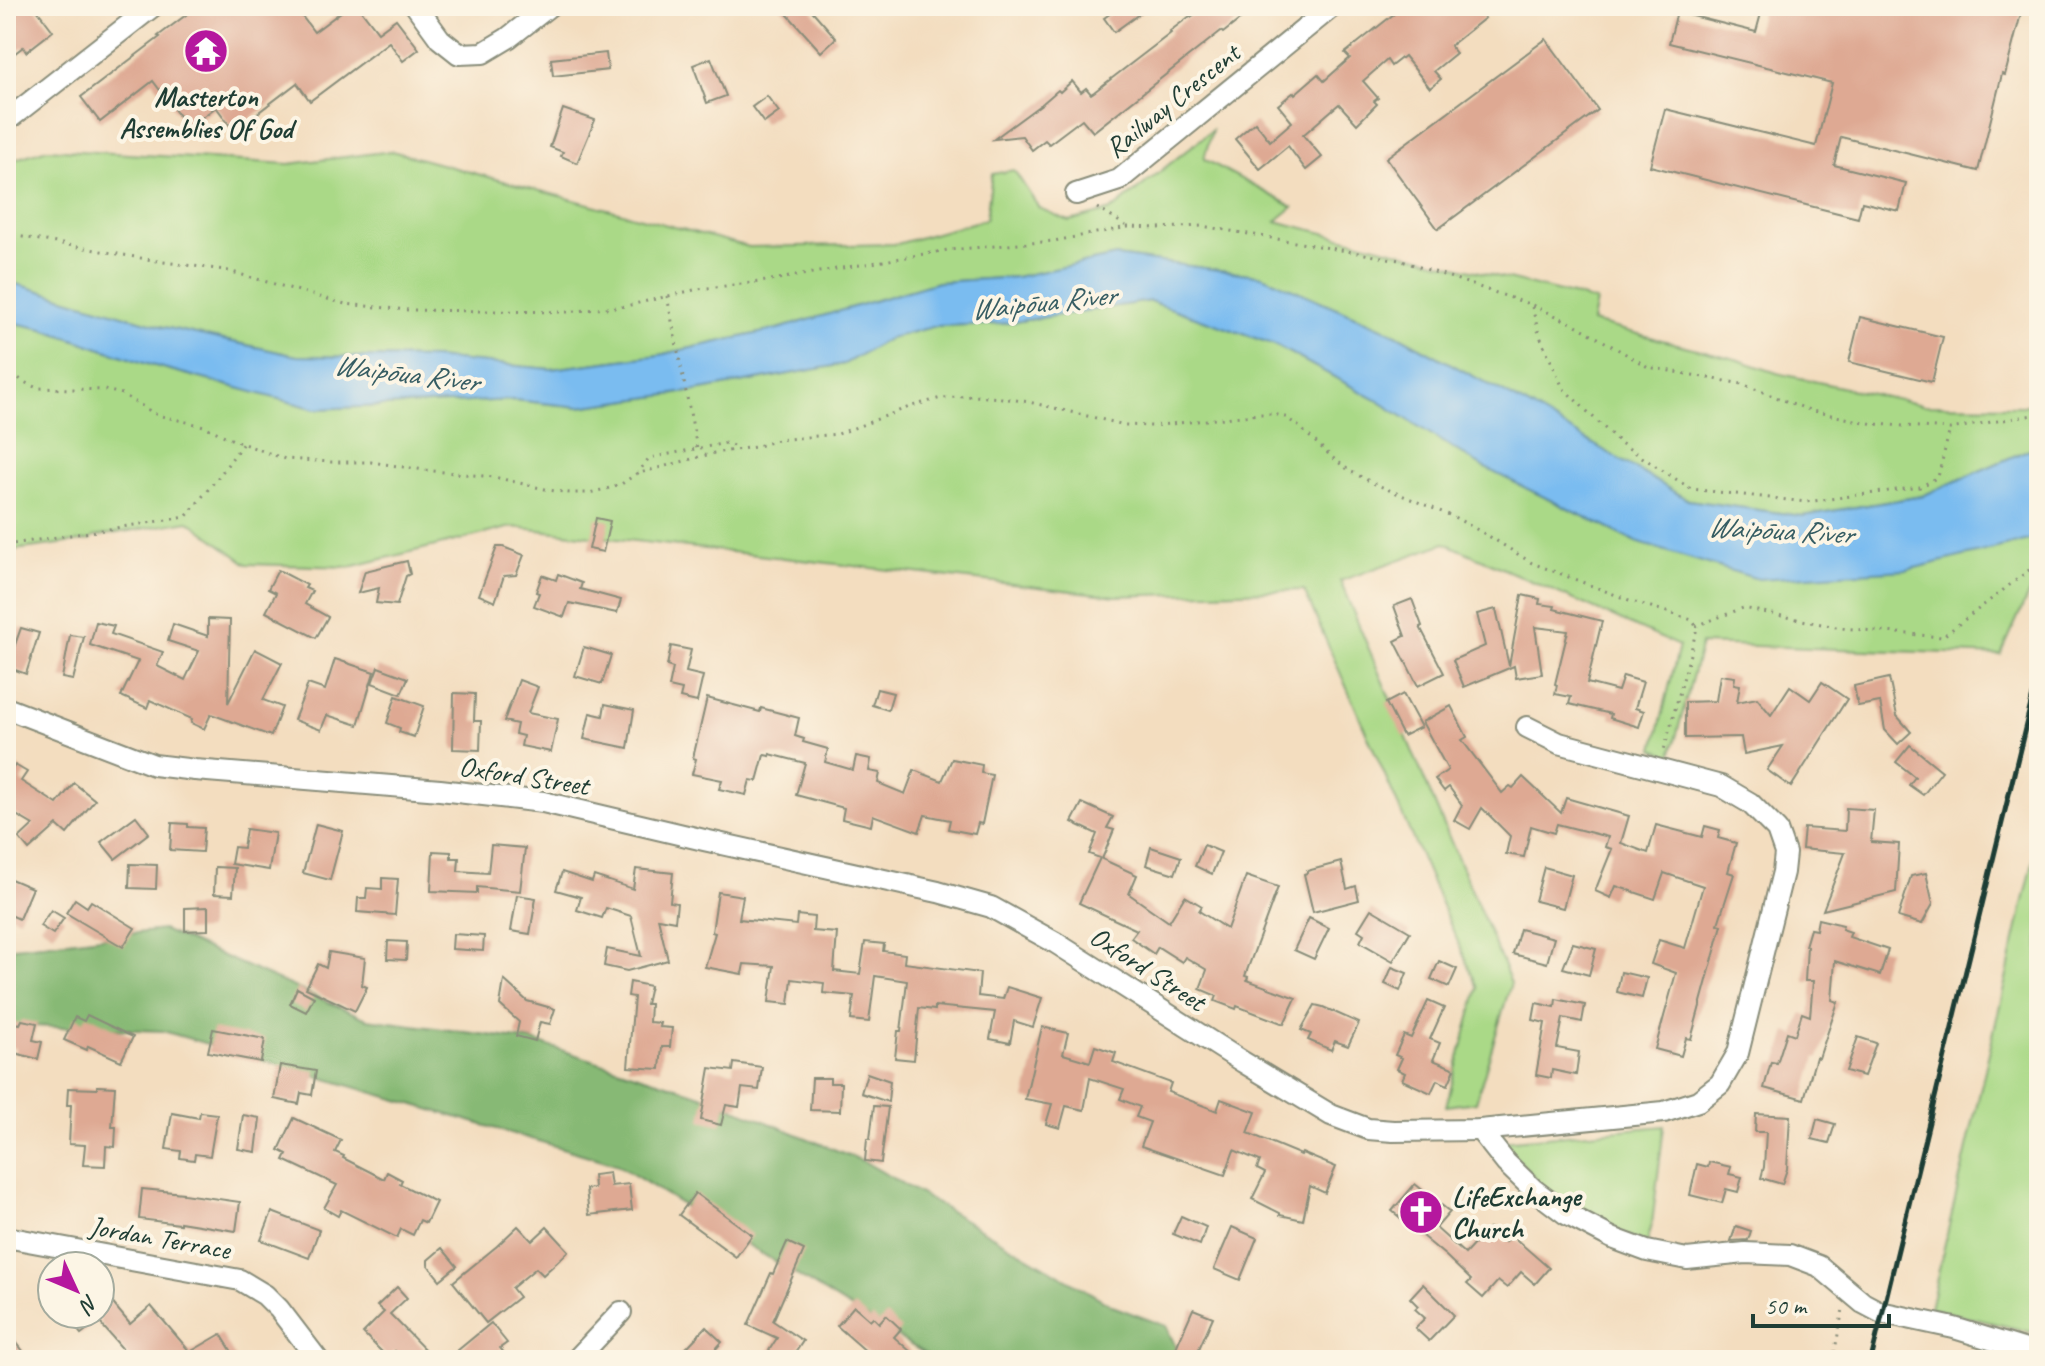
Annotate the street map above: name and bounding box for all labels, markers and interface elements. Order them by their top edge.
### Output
temple icon: Masterton Assemblies Of God [182,27,230,75]
street label: Railway Crescent [1098,34,1249,165]
place label: Masterton Assemblies Of God [120,79,297,146]
water label: Waipōua River [969,275,1121,328]
water label: Waipōua River [332,345,484,401]
water label: Waipōua River [1707,507,1858,553]
street label: Oxford Street [457,748,594,803]
street label: Oxford Street [1083,918,1214,1020]
place label: LifeExchange Church [1452,1179,1583,1246]
church icon: LifeExchange Church [1397,1188,1445,1236]
street label: Jordan Terrace [85,1208,235,1267]
north arrow [36,1250,116,1330]
scale bar [1753,1278,1889,1328]
text: N [73,1289,104,1320]
text: 50 m [1765,1291,1808,1321]

